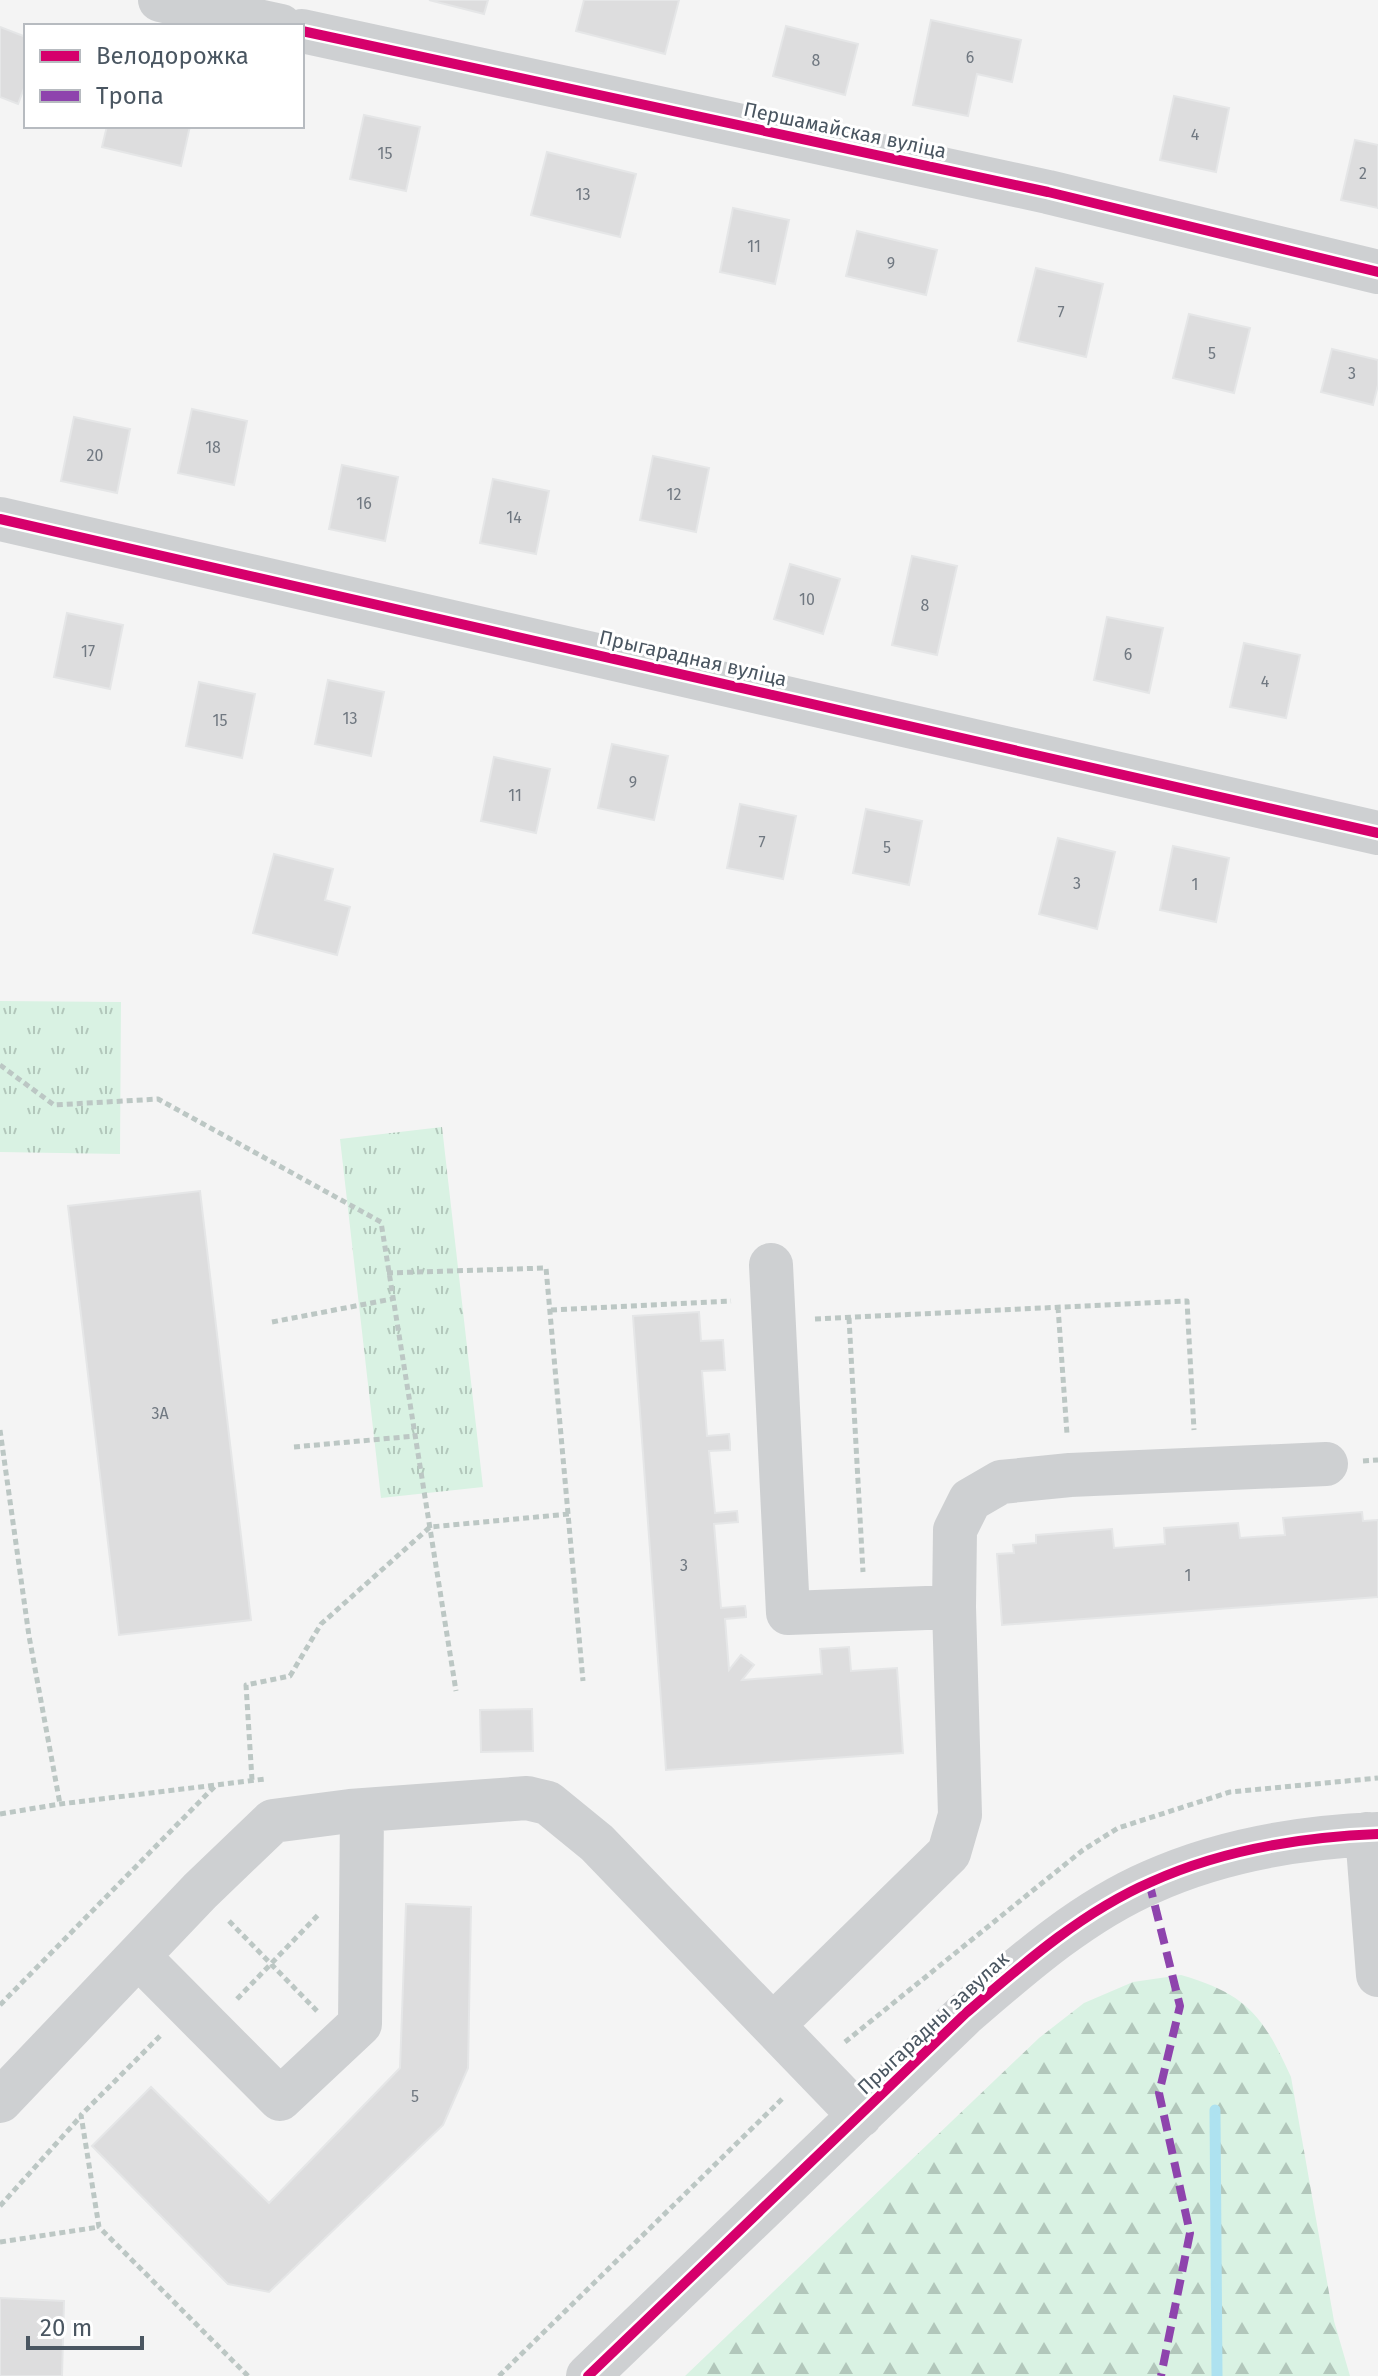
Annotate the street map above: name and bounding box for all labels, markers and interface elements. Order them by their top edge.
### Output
legend [24,24,304,128]
text: Велодорожка [96,42,249,70]
house number: 6 [966,48,974,67]
house number: 8 [812,51,821,70]
text: Тропа [96,82,164,110]
street label: Першамайская вуліца [741,97,949,163]
house number: 4 [1191,125,1200,144]
house number: 15 [378,144,392,163]
house number: 2 [1359,164,1367,183]
house number: 13 [576,185,590,204]
house number: 11 [747,237,761,256]
house number: 9 [887,254,895,273]
house number: 7 [1057,303,1065,322]
house number: 5 [1208,344,1216,363]
house number: 3 [1348,364,1356,383]
house number: 18 [205,438,221,457]
house number: 20 [87,446,103,465]
house number: 12 [667,485,681,504]
house number: 16 [356,494,372,513]
house number: 14 [506,508,522,527]
house number: 10 [799,590,815,609]
house number: 8 [921,596,930,615]
street label: Прыгарадная вуліца [597,625,789,691]
house number: 17 [81,642,95,661]
house number: 6 [1124,645,1132,664]
house number: 4 [1261,672,1270,691]
house number: 13 [343,709,357,728]
house number: 15 [213,711,227,730]
house number: 9 [629,773,637,792]
house number: 11 [508,786,522,805]
house number: 7 [758,833,766,852]
house number: 5 [883,838,891,857]
house number: 3 [1073,874,1081,893]
house number: 1 [1192,875,1198,894]
house number: 3A [151,1404,169,1423]
house number: 3 [680,1556,688,1575]
house number: 1 [1185,1566,1191,1585]
street label: Прыгарадны завулак [852,1946,1014,2099]
house number: 5 [411,2087,419,2106]
scale bar [28,2300,142,2350]
text: 20 m [40,2314,92,2342]

